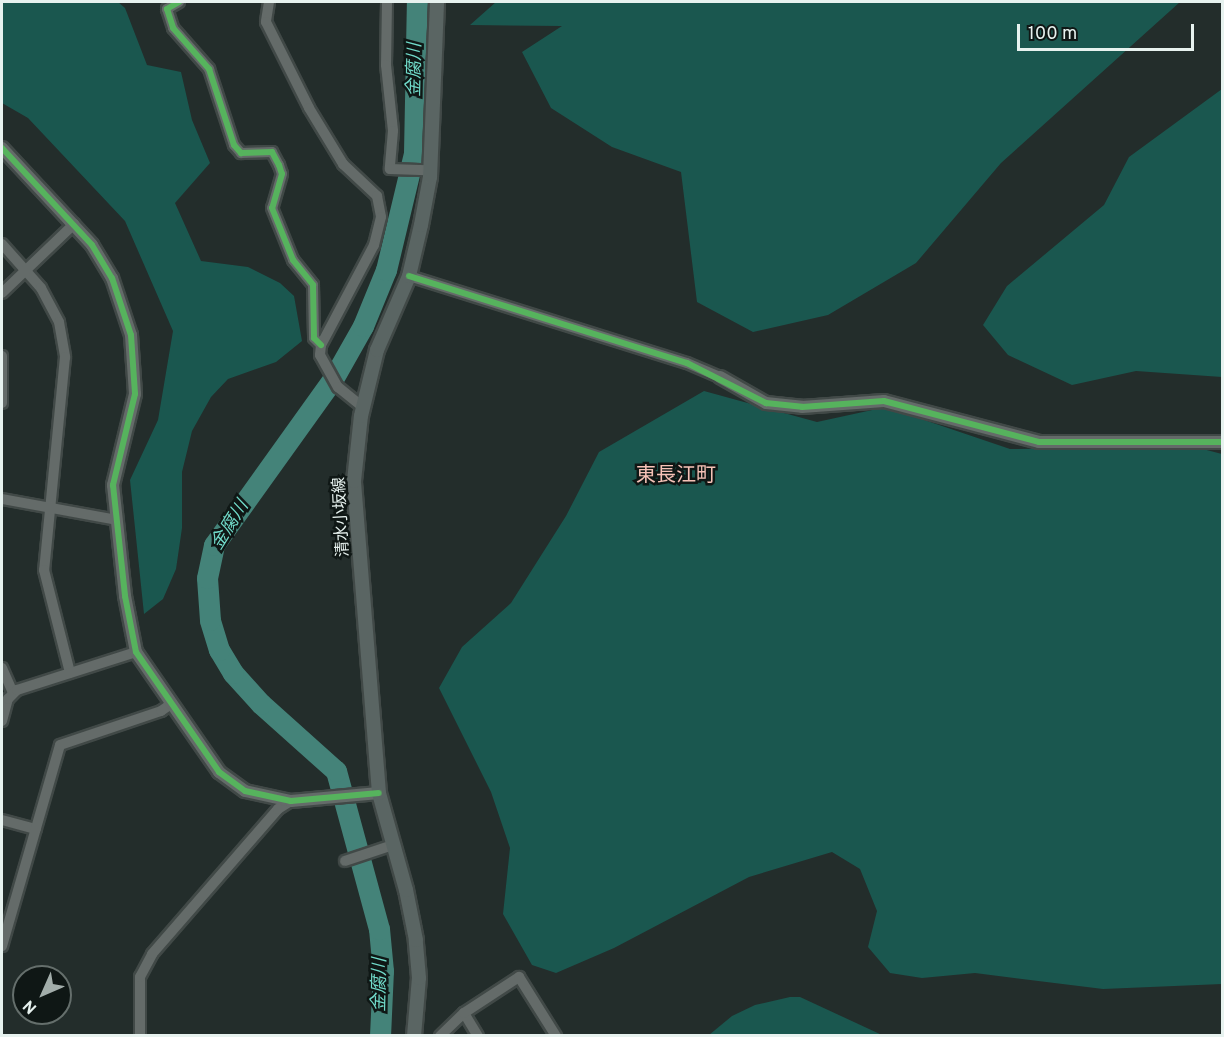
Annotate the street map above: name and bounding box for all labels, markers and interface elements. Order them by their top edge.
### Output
scale bar [1020,12,1197,50]
text: 100 m [1028,23,1077,46]
water label: 金腐川 [405,43,427,97]
district label: 東長江町 [636,464,716,488]
street label: 清水小坂線 [330,477,354,557]
water label: 金腐川 [208,497,254,555]
water label: 金腐川 [370,958,392,1012]
north arrow [12,965,72,1025]
text: N [20,995,42,1017]

